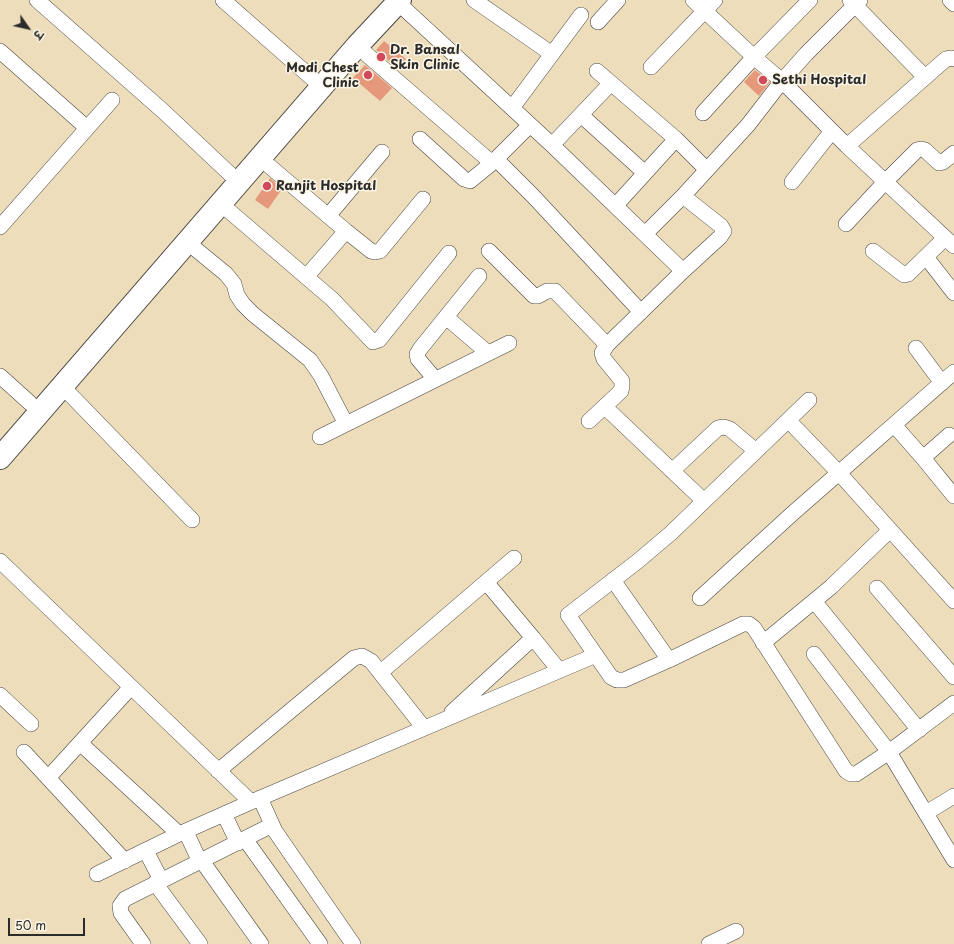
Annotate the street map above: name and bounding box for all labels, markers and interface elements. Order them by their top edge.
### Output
north arrow [8,8,48,48]
text: उ [29,27,47,43]
place label: Dr. Bansal Skin Clinic [390,42,460,73]
marker: Dr. Bansal Skin Clinic [375,51,387,63]
place label: Modi Chest Clinic [286,60,359,91]
marker: Modi Chest Clinic [362,69,374,81]
place label: Sethi Hospital [772,72,866,88]
marker: Sethi Hospital [757,74,769,86]
place label: Ranjit Hospital [276,178,376,194]
marker: Ranjit Hospital [261,180,273,192]
scale bar [10,910,87,936]
text: 50 m [15,916,46,934]

